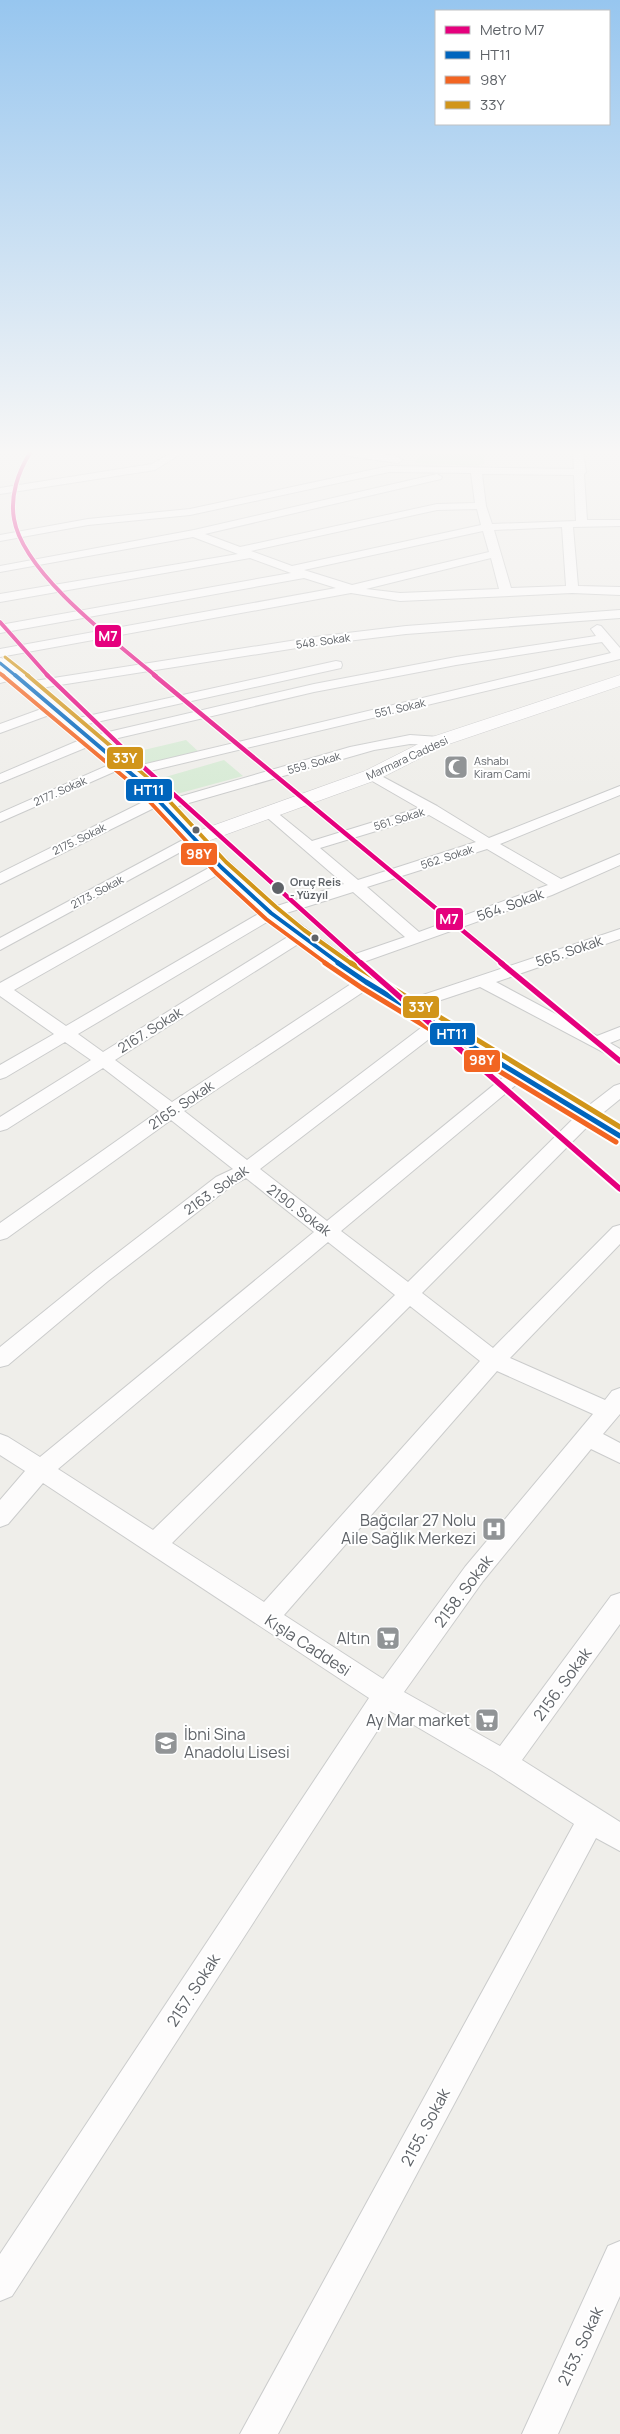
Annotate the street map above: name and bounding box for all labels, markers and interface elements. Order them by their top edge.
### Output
legend [435,10,610,125]
text: Metro M7 [480,19,545,40]
text: HT11 [480,44,511,65]
text: 98Y [480,69,507,90]
text: 33Y [480,94,506,115]
line badge: M7 [94,624,122,648]
text: M7 [98,626,118,645]
street label: 548. Sokak [295,629,352,652]
street label: 551. Sokak [373,694,427,721]
street label: Marmara Caddesi [363,732,450,783]
line badge: 33Y [106,746,144,770]
text: 33Y [113,748,138,767]
street label: 559. Sokak [286,748,343,777]
place label: Ashabı Kiram Cami [474,753,530,781]
mosque icon: Ashabı Kiram Cami [443,754,469,780]
street label: 2177. Sokak [31,772,89,809]
line badge: HT11 [125,778,173,802]
text: HT11 [134,780,164,799]
street label: 561. Sokak [372,804,427,833]
street label: 2175. Sokak [50,819,109,858]
unlabelled marker [191,825,201,835]
street label: 562. Sokak [418,841,476,872]
line badge: 98Y [180,842,218,866]
text: 98Y [186,844,212,863]
street label: 2173. Sokak [68,871,126,912]
place label: Oruç Reis - Yüzyıl [290,874,341,902]
marker: Oruç Reis - Yüzyıl [270,880,286,896]
street label: 564. Sokak [474,883,547,925]
line badge: M7 [435,907,464,931]
text: M7 [439,909,459,928]
street label: 565. Sokak [533,930,606,971]
unlabelled marker [310,933,320,943]
line badge: 33Y [402,995,440,1019]
text: 33Y [409,997,434,1016]
street label: 2167. Sokak [114,1002,187,1057]
line badge: HT11 [429,1022,476,1046]
text: HT11 [437,1024,467,1043]
line badge: 98Y [463,1049,501,1073]
text: 98Y [469,1050,495,1069]
street label: 2165. Sokak [144,1075,218,1133]
street label: 2163. Sokak [180,1160,253,1219]
street label: 2190. Sokak [263,1179,336,1241]
place label: Bağcılar 27 Nolu Aile Sağlık Merkezi [341,1509,476,1549]
hospital icon: Bağcılar 27 Nolu Aile Sağlık Merkezi [481,1516,507,1542]
street label: 2158. Sokak [429,1549,498,1632]
street label: Kışla Caddesi [261,1609,355,1681]
supermarket icon: Altın [375,1625,401,1651]
place label: Altın [336,1627,370,1649]
street label: 2156. Sokak [528,1642,597,1725]
supermarket icon: Ay Mar market [474,1707,500,1733]
place label: Ay Mar market [366,1709,470,1731]
place label: İbni Sina Anadolu Lisesi [184,1723,290,1763]
school or university icon: İbni Sina Anadolu Lisesi [153,1730,179,1756]
street label: 2157. Sokak [161,1948,225,2031]
street label: 2155. Sokak [395,2083,455,2170]
street label: 2153. Sokak [552,2302,608,2389]

